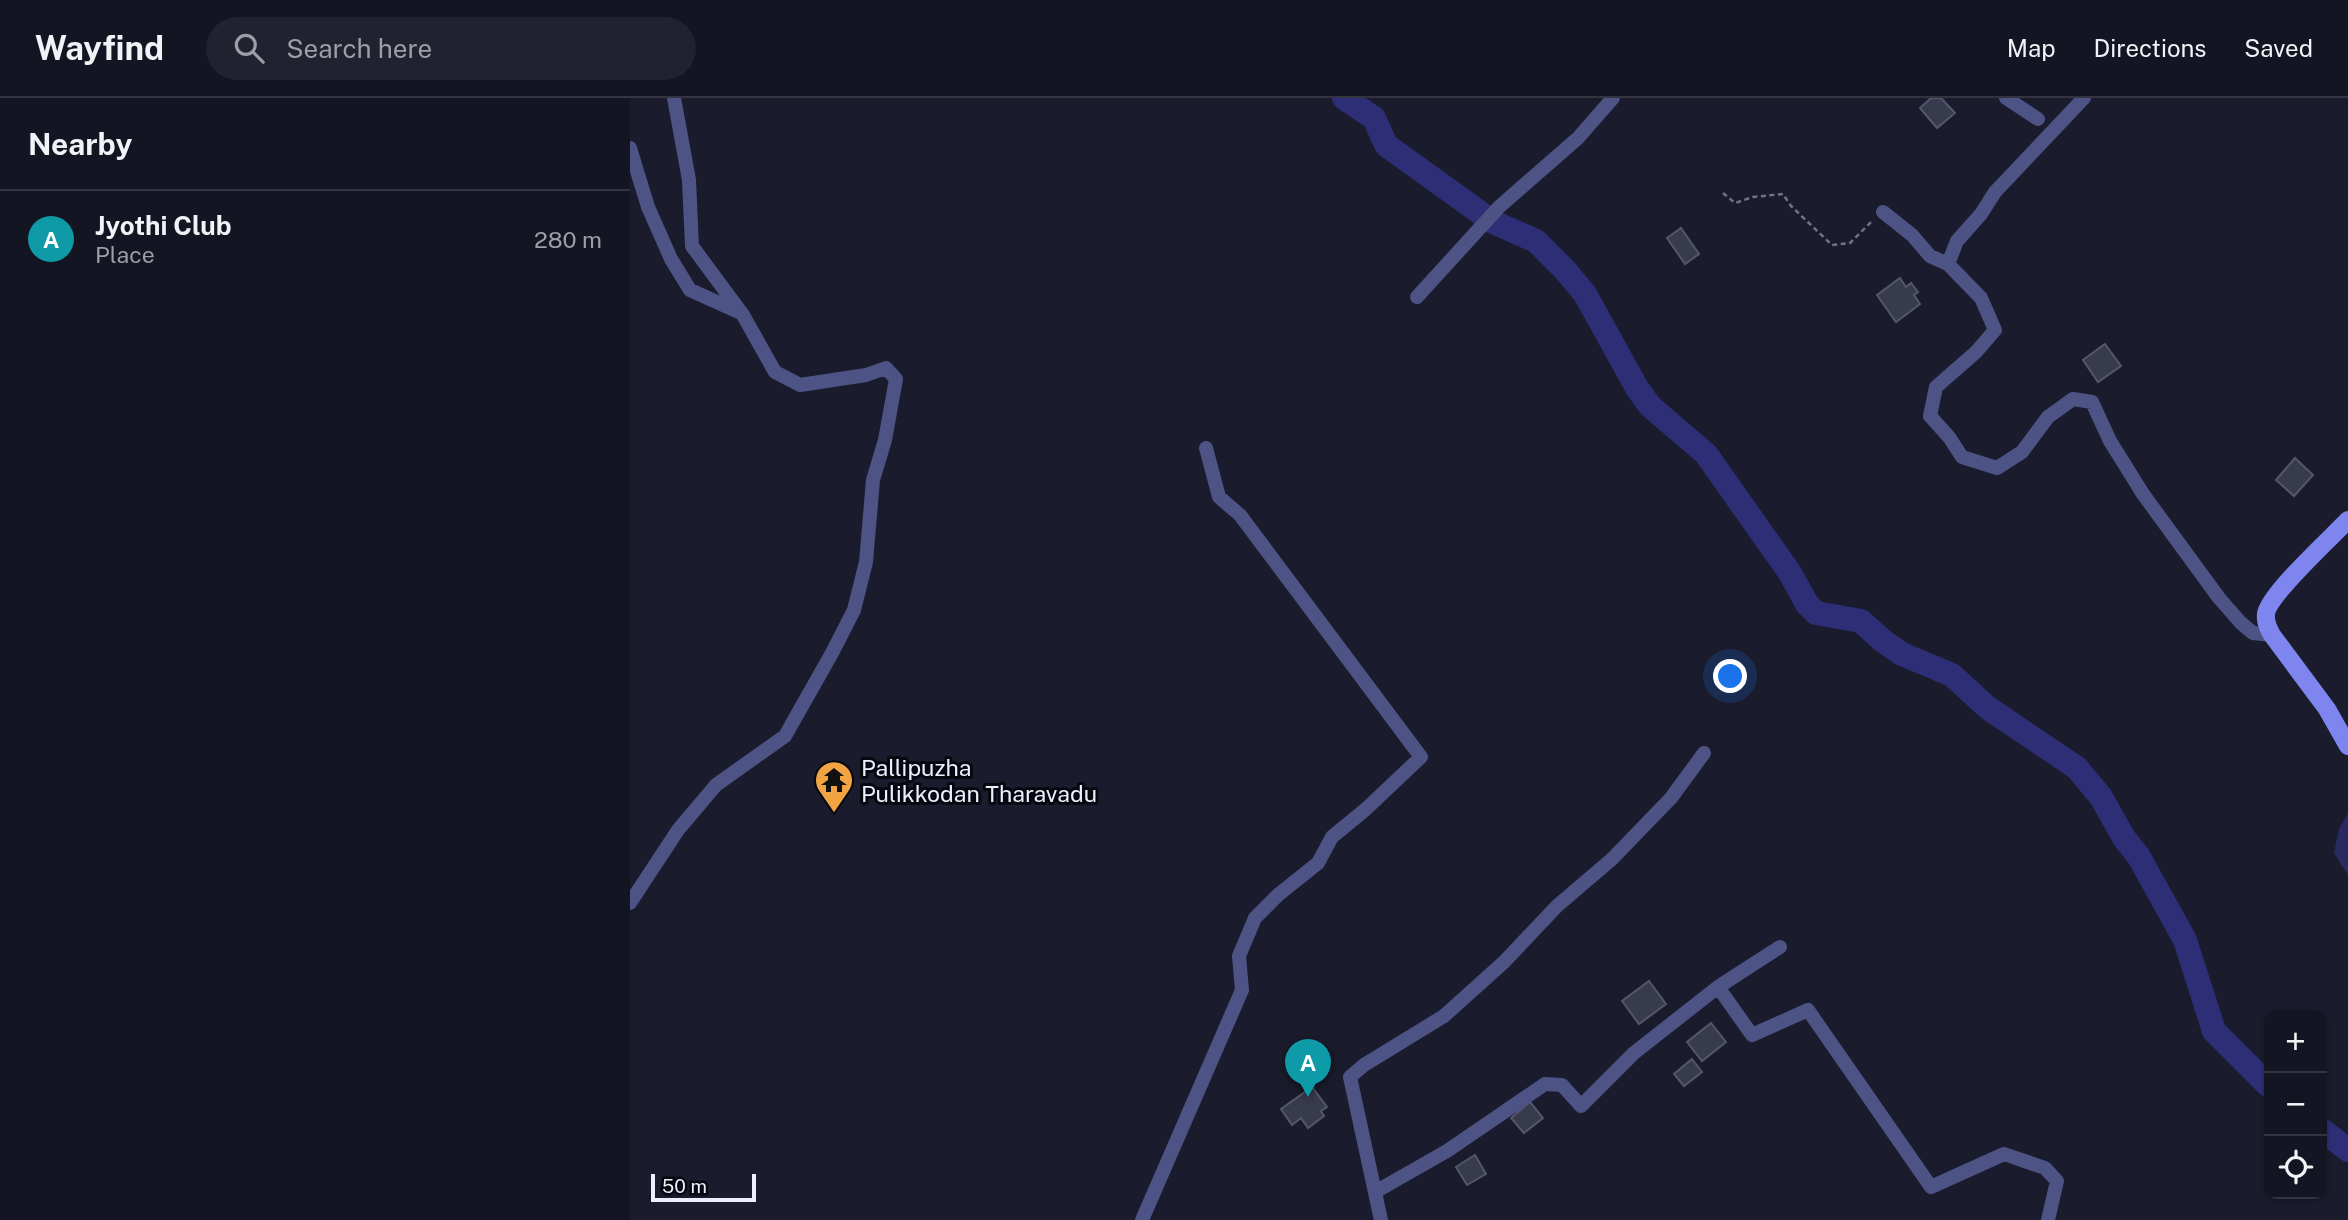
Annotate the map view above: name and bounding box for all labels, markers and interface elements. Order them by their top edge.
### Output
search box [206,17,696,80]
text: Wayfind [35,29,164,67]
icon: search [230,29,268,67]
text: Search here [286,33,432,64]
text: Map [2007,34,2056,62]
text: Directions [2094,34,2206,62]
text: Saved [2244,34,2313,62]
text: Nearby [28,126,132,162]
text: Jyothi Club [95,210,232,241]
text: A [43,226,59,253]
text: 280 m [534,226,602,253]
text: Place [95,241,155,268]
your location [1713,659,1747,693]
place label: Pallipuzha Pulikkodan Tharavadu [861,754,1097,807]
temple icon: Pallipuzha Pulikkodan Tharavadu [813,759,855,814]
map controls [2264,1010,2327,1199]
button: + [2264,1010,2327,1073]
pin: A [1285,1039,1331,1097]
button: − [2264,1073,2327,1136]
button: locate [2264,1136,2327,1199]
scale bar [651,1171,756,1203]
text: 50 m [662,1175,707,1197]

